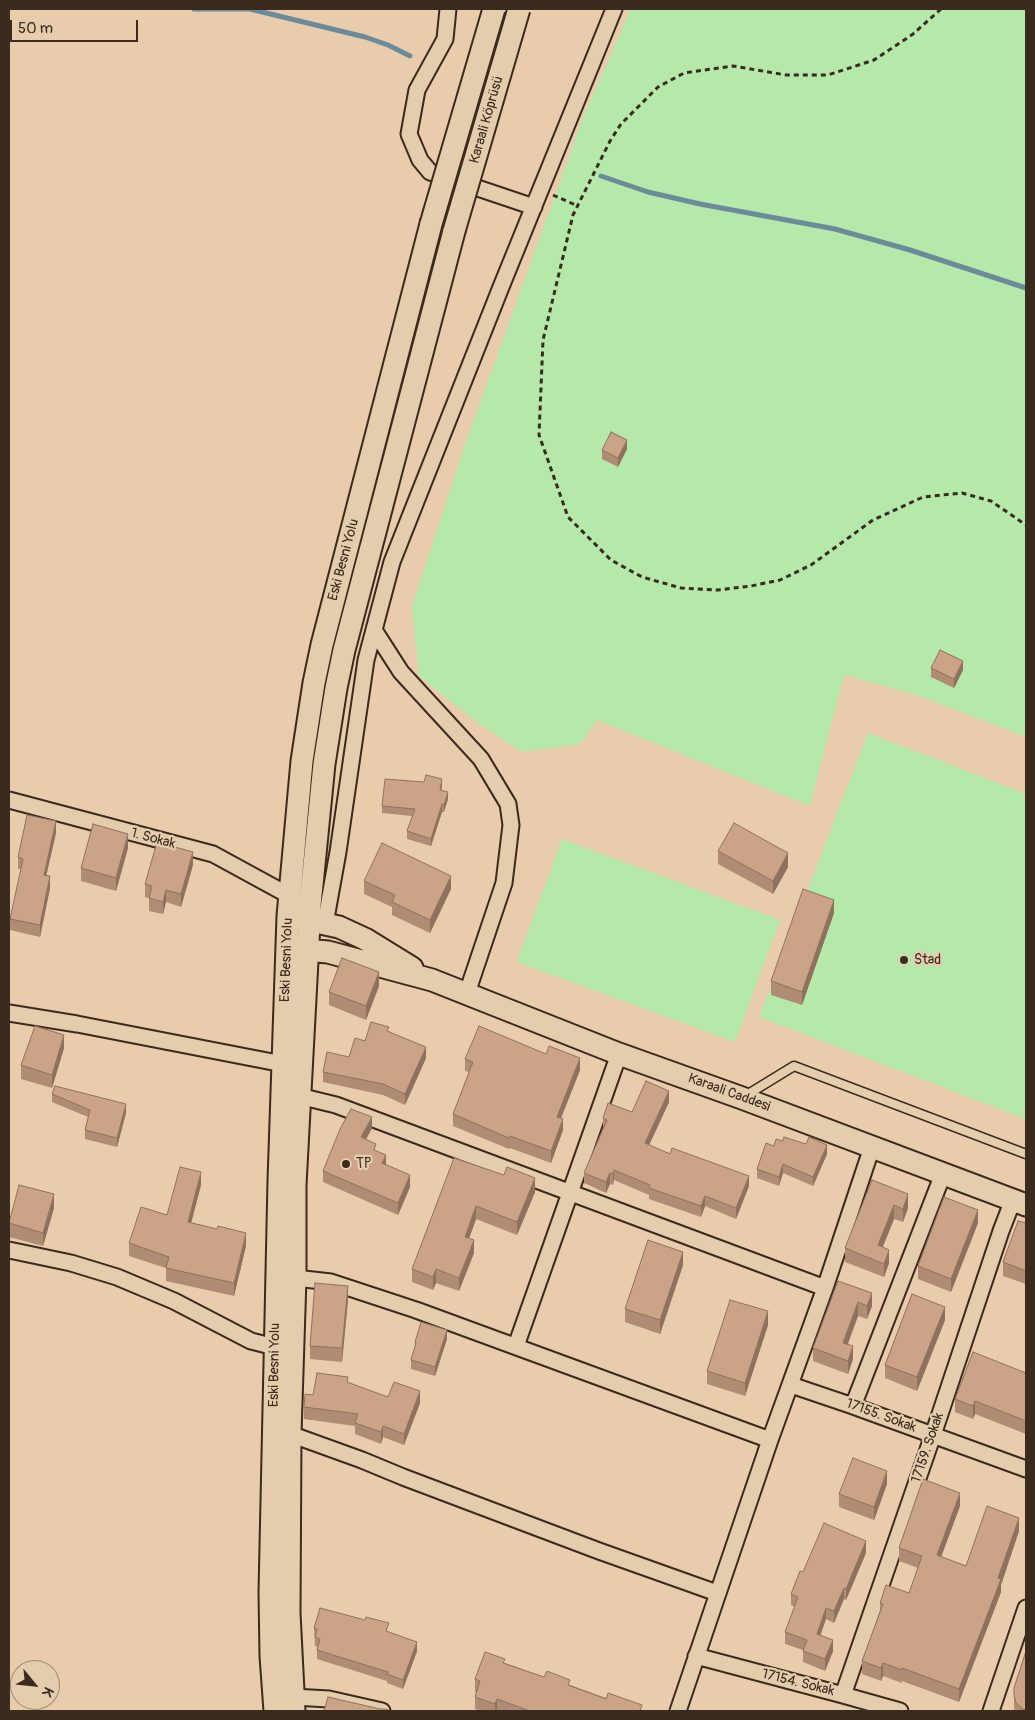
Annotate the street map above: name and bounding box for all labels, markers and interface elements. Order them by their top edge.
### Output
scale bar [12,10,140,42]
text: 50 m [18,19,53,38]
street label: Karaali Köprüsü [466,74,508,166]
street label: Eski Besni Yolu [325,517,363,603]
street label: 1. Sokak [129,825,177,853]
street label: Eski Besni Yolu [277,918,297,1002]
place label: Stad [914,952,941,968]
marker: Stad [898,954,910,966]
street label: Karaali Caddesi [685,1070,773,1116]
place label: TP [356,1156,371,1172]
marker: TP [340,1158,352,1170]
street label: Eski Besni Yolu [266,1323,284,1407]
street label: 17155. Sokak [844,1396,918,1436]
street label: 17159. Sokak [908,1411,948,1485]
north arrow [10,1660,60,1710]
street label: 17154. Sokak [760,1666,836,1700]
text: K [38,1684,57,1700]

